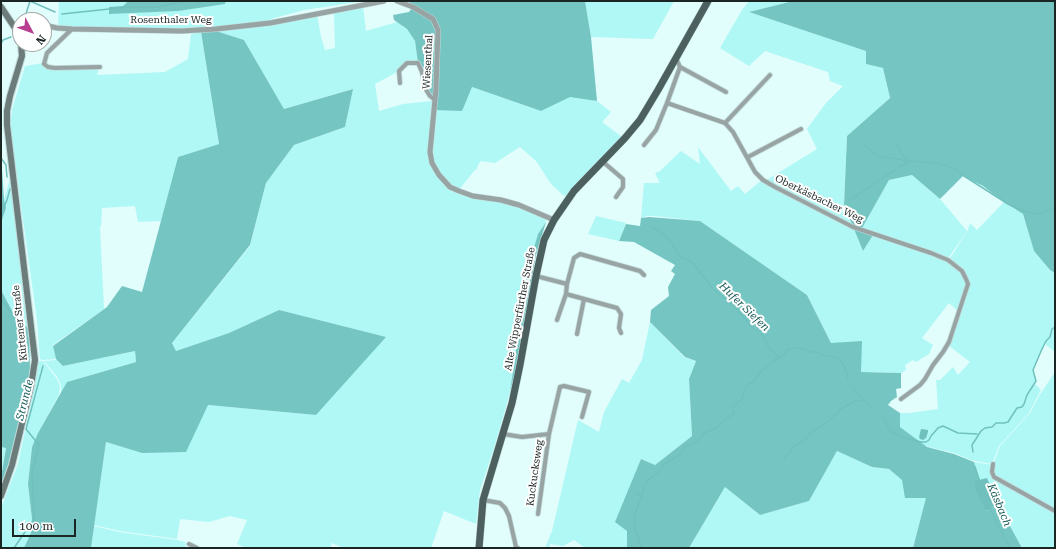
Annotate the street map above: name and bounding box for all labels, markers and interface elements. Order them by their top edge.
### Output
north arrow [12,12,52,52]
street label: Rosenthaler Weg [130,14,212,26]
text: N [33,32,48,47]
street label: Wiesenthal [421,35,435,89]
street label: Oberkäsbacher Weg [773,172,865,226]
street label: Alte Wipperfürther Straße [502,246,538,372]
water label: Hufer Siefen [716,280,772,334]
street label: Kürtener Straße [10,284,30,362]
water label: Strunde [14,378,36,422]
street label: Kuckucksweg [524,439,546,507]
water label: Käsbach [984,482,1014,528]
scale bar [14,511,78,537]
text: 100 m [19,519,53,533]

